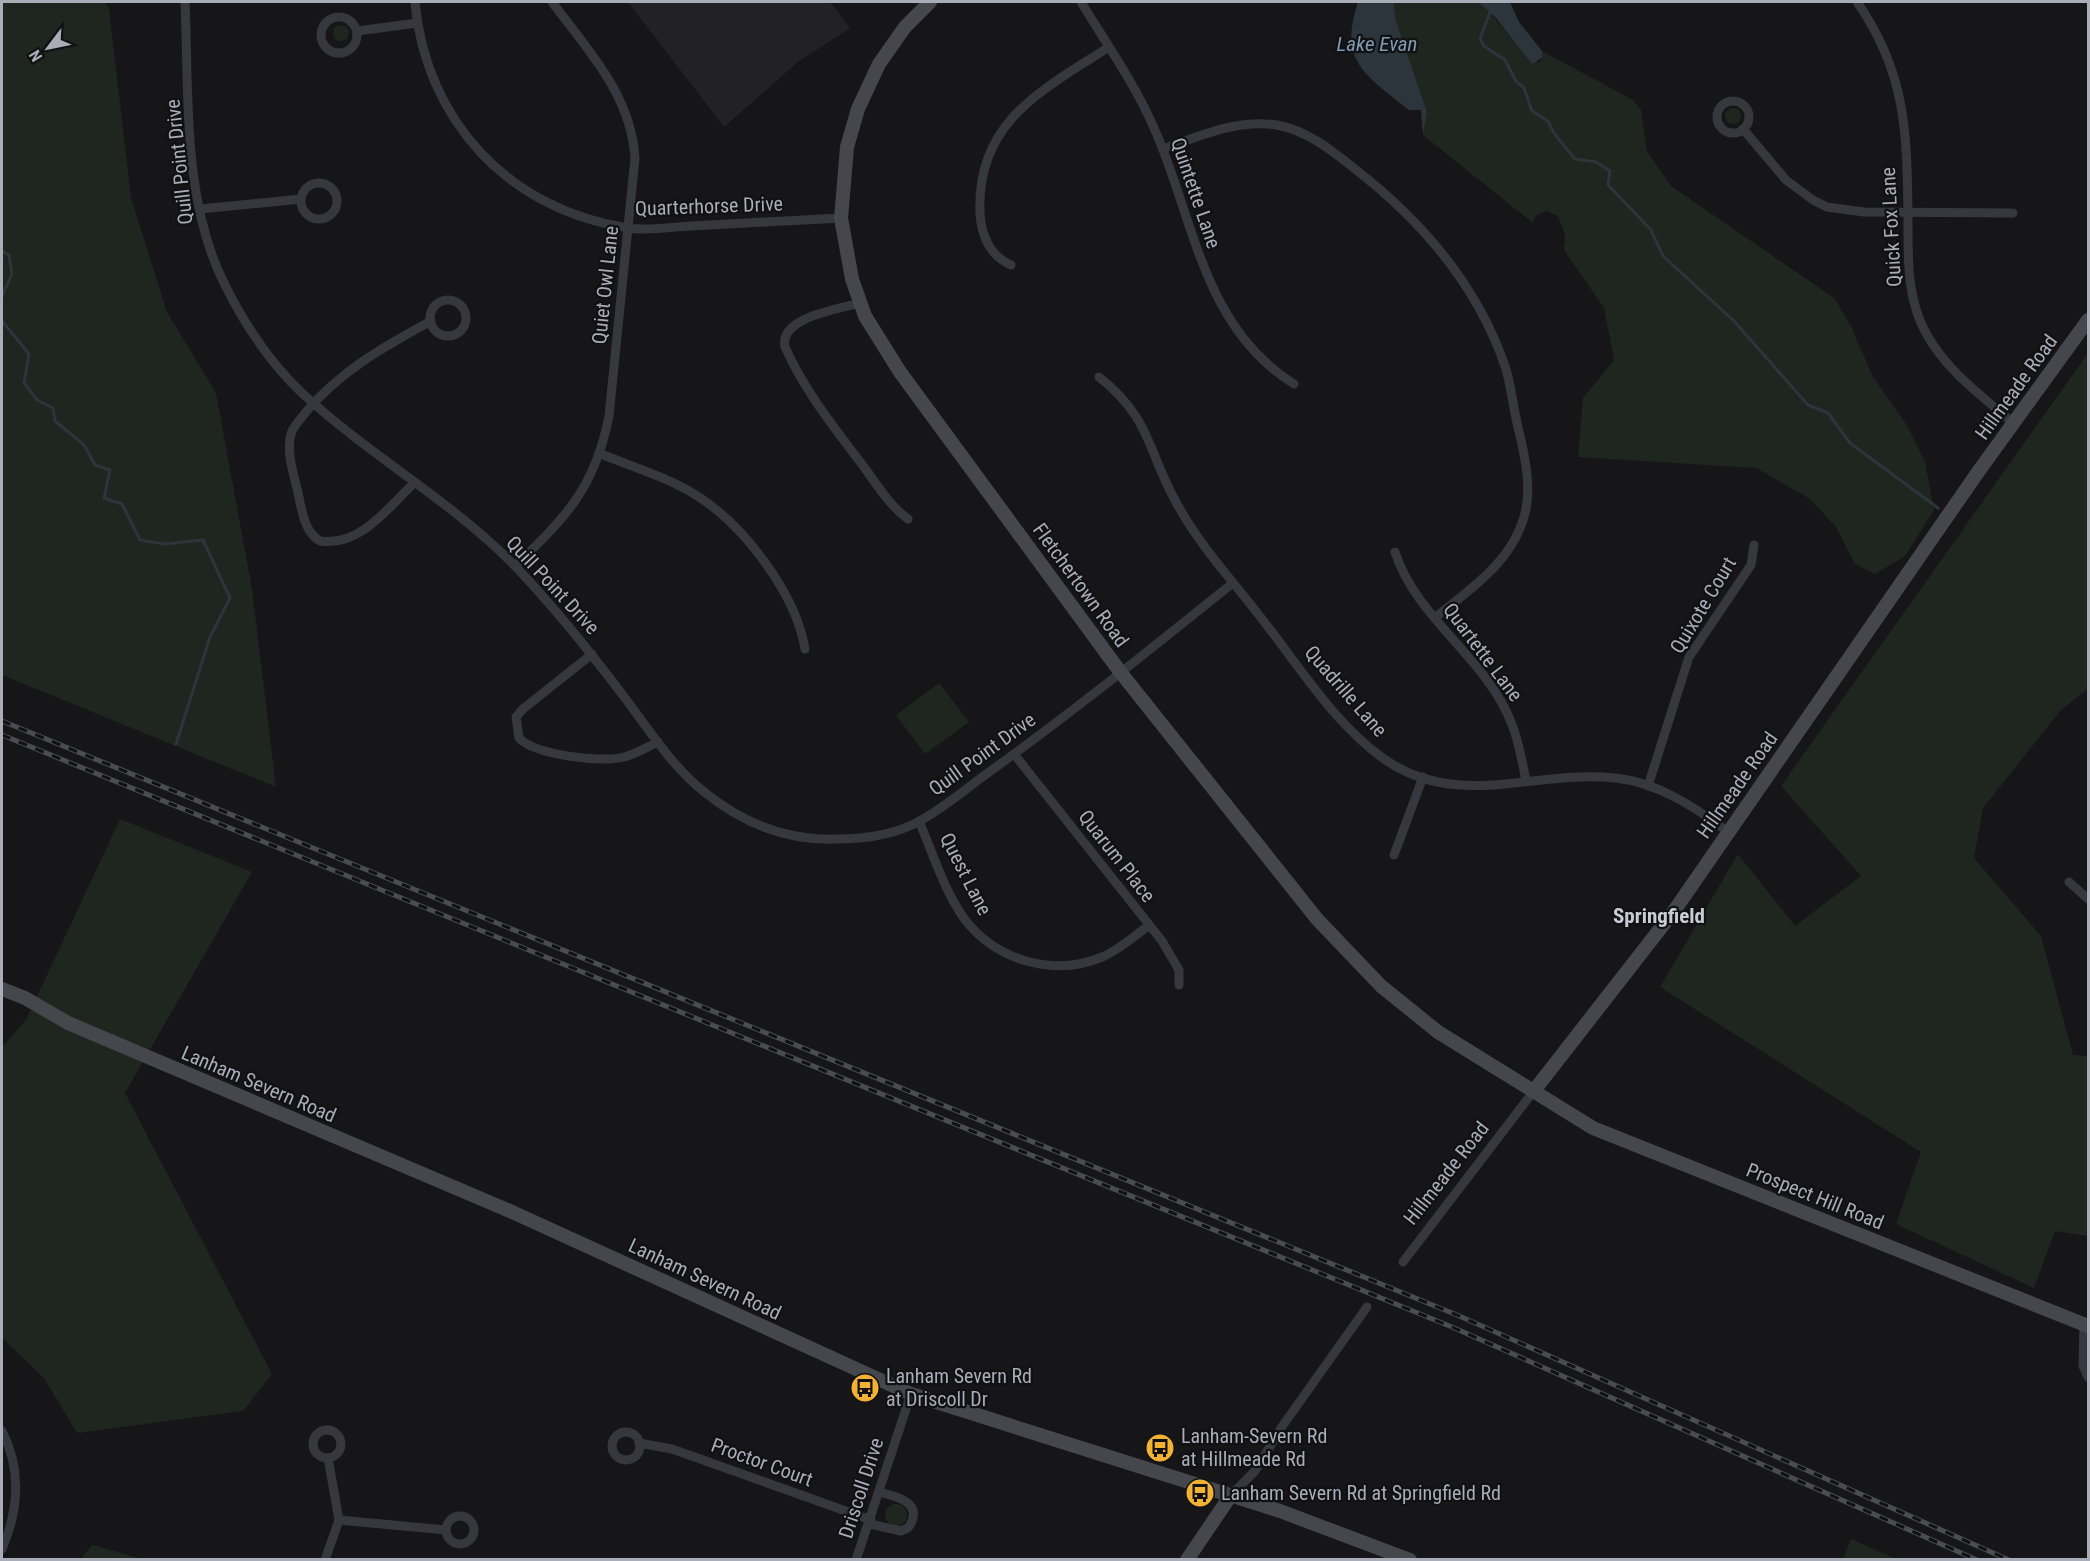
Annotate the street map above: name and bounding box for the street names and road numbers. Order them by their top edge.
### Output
street label: Quill Point Drive [160,98,198,226]
street label: Quintette Lane [1166,135,1226,251]
street label: Quick Fox Lane [1876,167,1906,287]
street label: Quarterhorse Drive [635,191,783,221]
street label: Quiet Owl Lane [587,225,623,345]
street label: Hillmeade Road [1970,330,2062,444]
street label: Fletchertown Road [1028,518,1134,652]
street label: Quill Point Drive [501,531,605,639]
street label: Quixote Court [1665,552,1741,658]
street label: Quartette Lane [1438,598,1528,706]
street label: Quadrille Lane [1300,640,1392,742]
street label: Quill Point Drive [924,707,1040,801]
street label: Hillmeade Road [1692,727,1782,843]
street label: Quarum Place [1074,805,1160,907]
street label: Quest Lane [935,829,997,919]
street label: Lanham Severn Road [178,1041,340,1127]
street label: Hillmeade Road [1398,1117,1494,1229]
street label: Prospect Hill Road [1743,1158,1887,1234]
street label: Lanham Severn Road [625,1233,785,1325]
street label: Proctor Court [708,1433,816,1491]
street label: Driscoll Drive [833,1435,889,1541]

